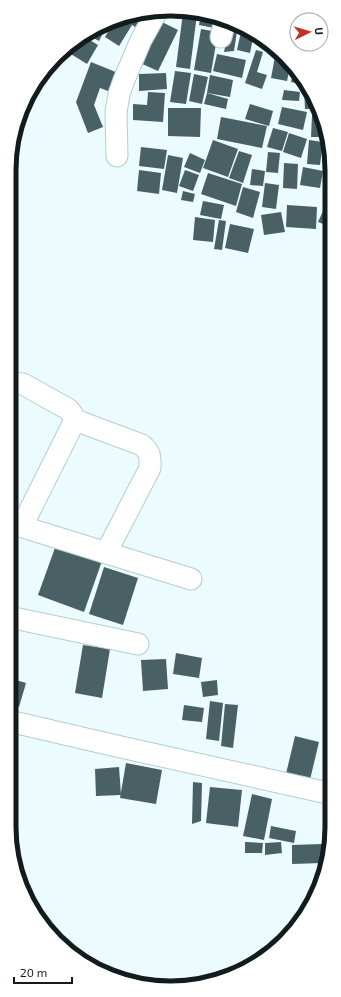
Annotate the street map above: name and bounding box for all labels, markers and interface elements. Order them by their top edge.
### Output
north arrow [289,12,329,52]
text: U [313,27,326,35]
scale bar [14,959,72,985]
text: 20 m [20,965,47,979]

